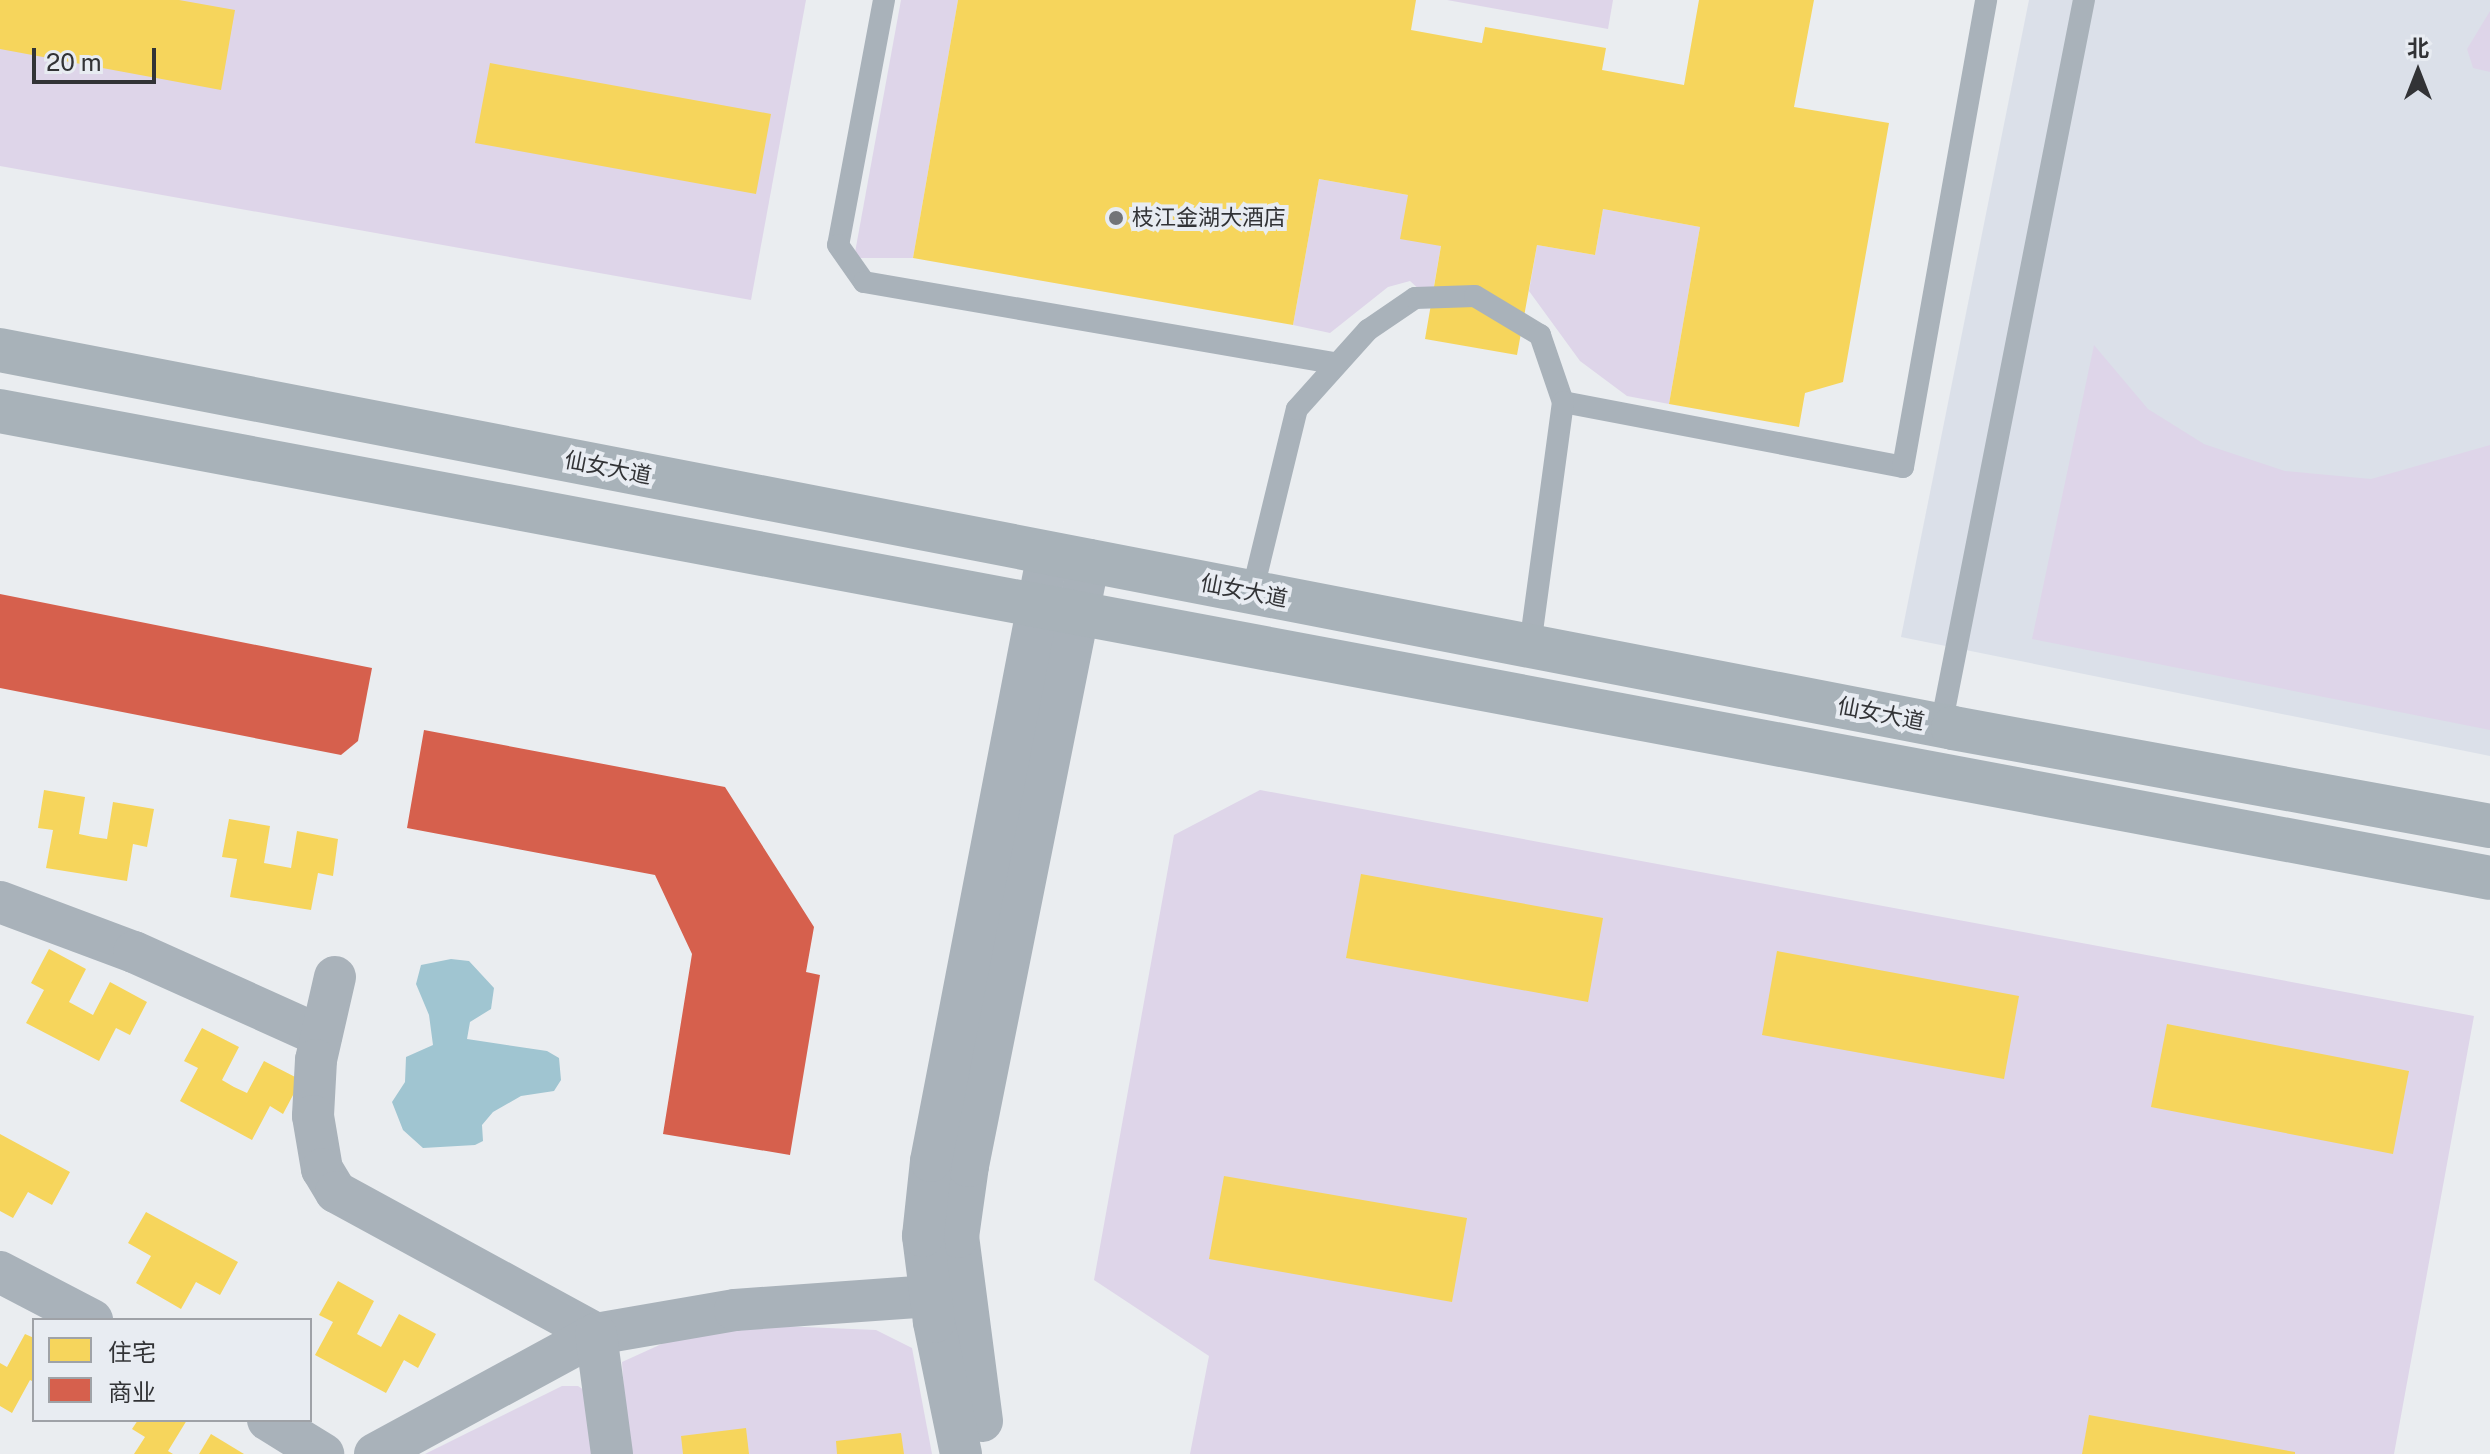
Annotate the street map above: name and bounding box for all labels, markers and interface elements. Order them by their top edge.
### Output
scale bar [36,32,160,82]
north arrow [2378,32,2458,112]
text: 北 [2407,35,2429,61]
text: 20 m [46,48,102,76]
place label: 枝江金湖大酒店 [1132,205,1286,231]
marker: 枝江金湖大酒店 [1107,209,1125,227]
street label: 仙女大道 [562,447,654,489]
street label: 仙女大道 [1198,570,1290,612]
street label: 仙女大道 [1835,693,1927,735]
legend [32,1318,312,1422]
text: 住宅 [108,1338,156,1366]
text: 商业 [108,1378,156,1406]

